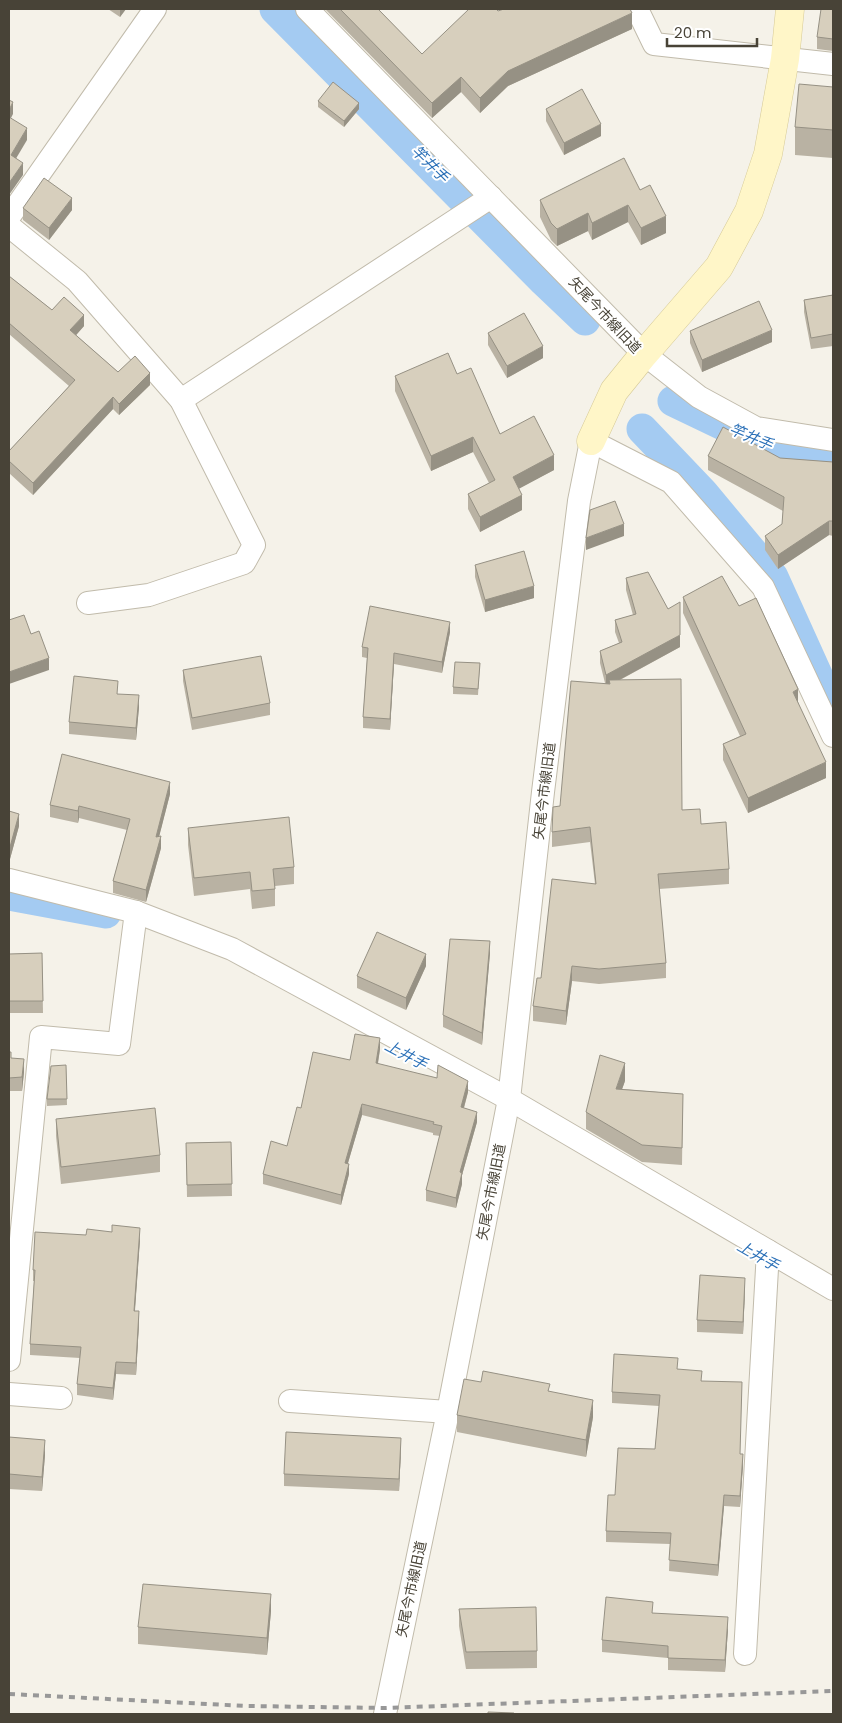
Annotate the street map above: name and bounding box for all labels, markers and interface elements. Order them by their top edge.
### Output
scale bar [667,15,757,47]
text: 20 m [674,22,712,43]
water label: 竿井手 [407,140,454,188]
street label: 矢尾今市線旧道 [564,272,646,358]
water label: 竿井手 [726,418,777,455]
street label: 矢尾今市線旧道 [528,741,560,841]
water label: 上井手 [381,1035,432,1075]
street label: 矢尾今市線旧道 [472,1142,510,1242]
water label: 上井手 [734,1235,784,1276]
street label: 矢尾今市線旧道 [391,1539,431,1639]

